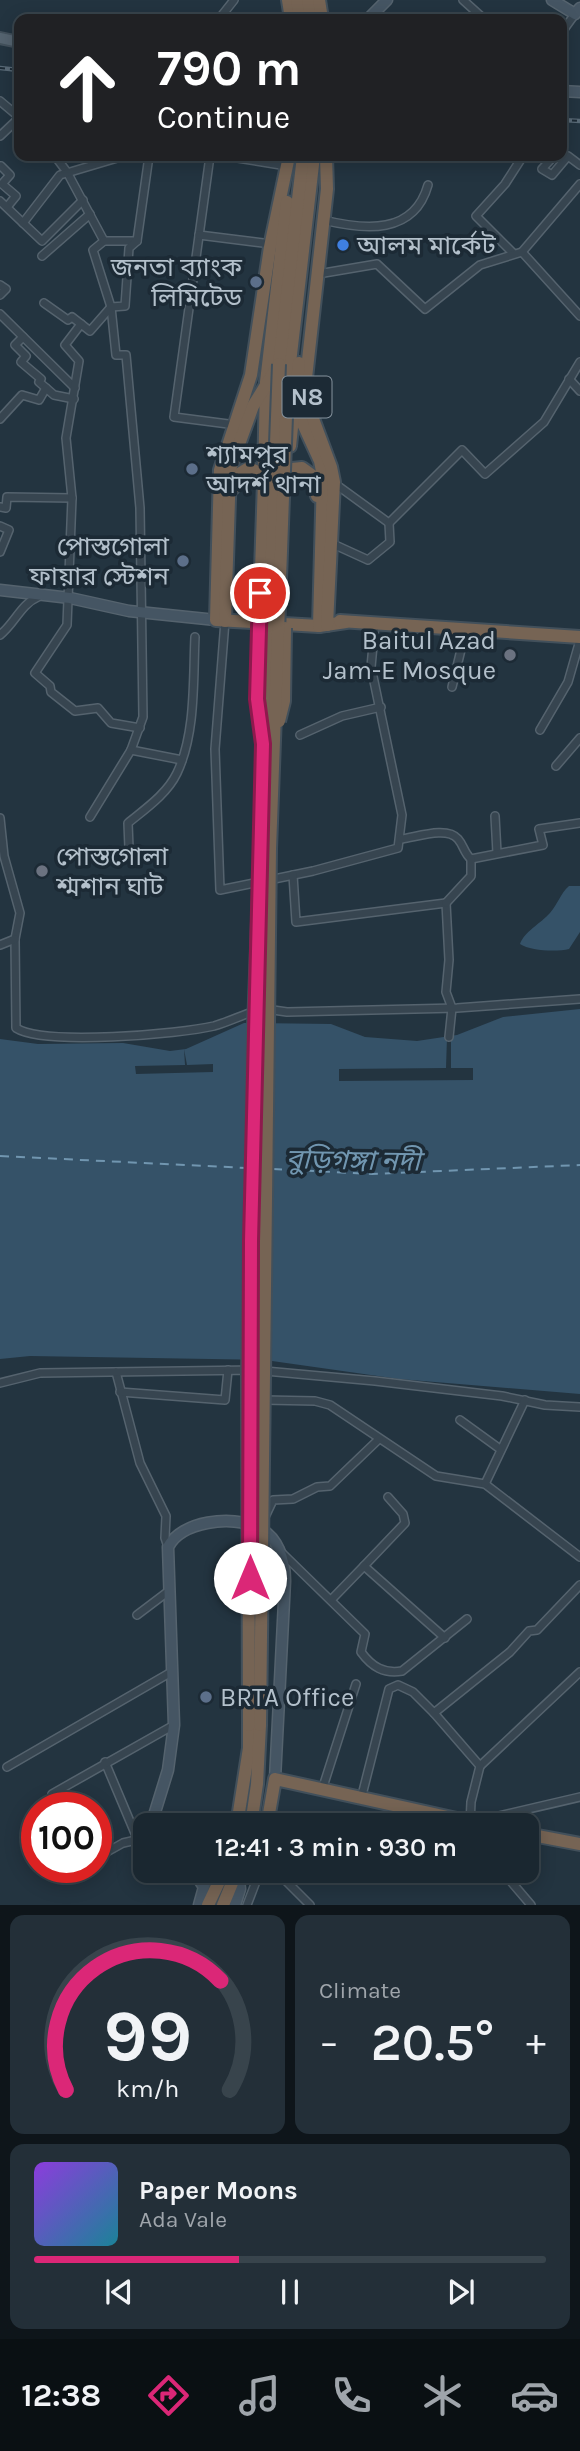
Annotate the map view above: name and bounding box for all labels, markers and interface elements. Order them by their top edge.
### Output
text: 790 m [157,40,301,97]
icon: ahead [42,42,133,133]
text: Continue [157,99,290,136]
place label: আলম মার্কেট [356,230,496,261]
marker: আলম মার্কেট [335,237,351,253]
place label: জনতা ব্যাংক লিমিটেড [110,252,243,313]
marker: জনতা ব্যাংক লিমিটেড [248,274,264,290]
road number: N8 [282,376,332,418]
place label: শ্যামপুর আদর্শ থানা [205,439,322,500]
marker: শ্যামপুর আদর্শ থানা [184,461,200,477]
place label: পোস্তগোলা ফায়ার স্টেশন [28,531,170,592]
marker: পোস্তগোলা ফায়ার স্টেশন [175,553,191,569]
pin [230,563,290,623]
icon: arrive [241,574,279,612]
place label: Baitul Azad Jam-E Mosque [323,625,496,686]
marker: Baitul Azad Jam-E Mosque [502,647,518,663]
place label: পোস্তগোলা শ্মশান ঘাট [55,841,169,902]
marker: পোস্তগোলা শ্মশান ঘাট [34,863,50,879]
water label: বুড়িগঙ্গা নদী [285,1142,426,1178]
position arrow [213,1541,287,1615]
place label: BRTA Office [220,1682,354,1713]
marker: BRTA Office [198,1689,214,1705]
speed limit sign: 100 [21,1792,112,1883]
text: 12:41 · 3 min · 930 m [215,1832,457,1863]
text: Climate [319,1977,401,2004]
text: 99 [103,1994,192,2079]
text: 20.5° [371,2012,494,2073]
text: − [319,2020,339,2065]
text: + [526,2020,546,2065]
text: km/h [116,2074,179,2103]
text: Paper Moons [139,2175,298,2206]
text: Ada Vale [139,2206,227,2233]
icon: previous [100,2273,138,2311]
icon: pause [271,2273,309,2311]
icon: next [442,2273,480,2311]
icon: directions [144,2371,193,2420]
icon: music [235,2371,284,2420]
icon: phone [327,2371,376,2420]
icon: climate [418,2371,467,2420]
icon: car [510,2371,559,2420]
text: 12:38 [21,2377,101,2414]

